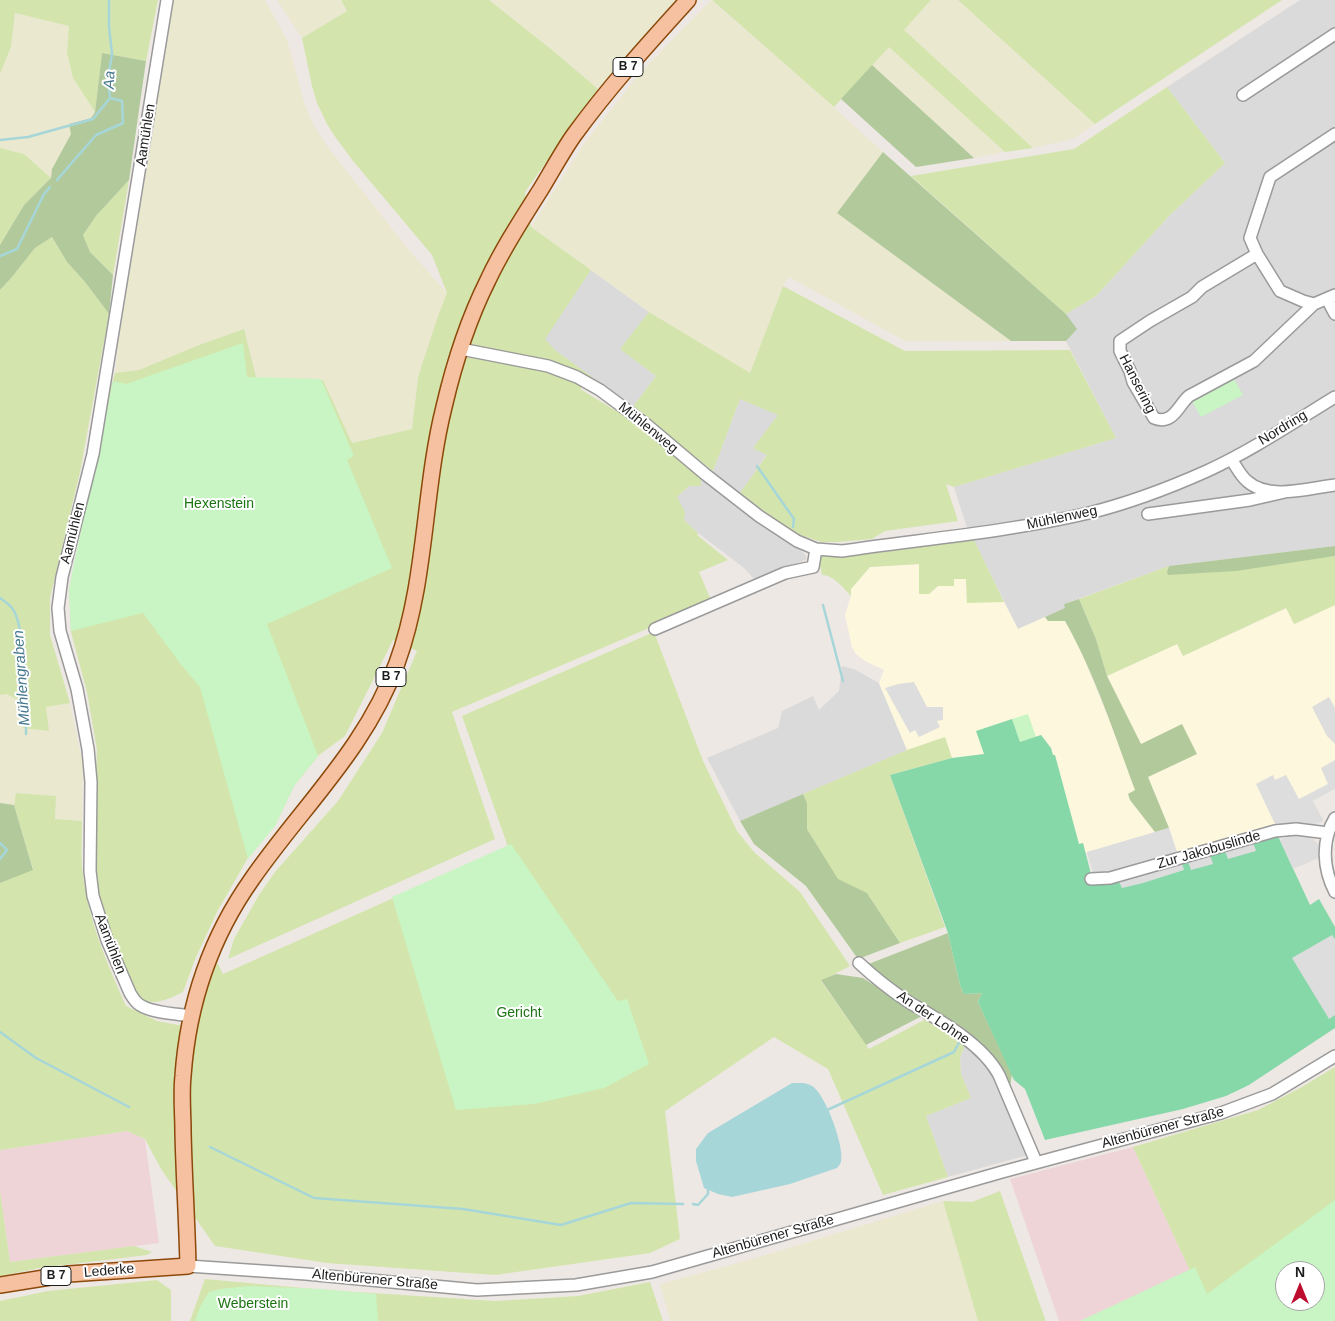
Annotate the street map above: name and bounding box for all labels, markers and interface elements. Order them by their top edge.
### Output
road number: B 7 [613,58,643,76]
water label: Aa [101,71,119,89]
street label: Aamühlen [133,103,159,167]
street label: Hansering [1115,352,1159,416]
street label: Mühlenweg [615,399,681,457]
street label: Nordring [1256,407,1310,449]
park label: Hexenstein [184,496,254,512]
street label: Aamühlen [57,500,89,566]
street label: Mühlenweg [1025,502,1099,534]
water label: Mühlengraben [10,630,34,726]
road number: B 7 [376,668,406,686]
street label: Zur Jakobuslinde [1155,827,1263,873]
street label: Aamühlen [91,912,129,976]
street label: An der Lohne [893,988,973,1048]
park label: Gericht [496,1005,542,1021]
street label: Altenbürener Straße [1100,1104,1226,1152]
street label: Altenbürener Straße [710,1212,836,1262]
street label: Lederke [83,1260,135,1282]
north arrow [1275,1261,1325,1311]
text: N [1295,1264,1305,1280]
road number: B 7 [41,1266,71,1285]
street label: Altenbürener Straße [311,1266,439,1294]
park label: Weberstein [218,1296,288,1312]

